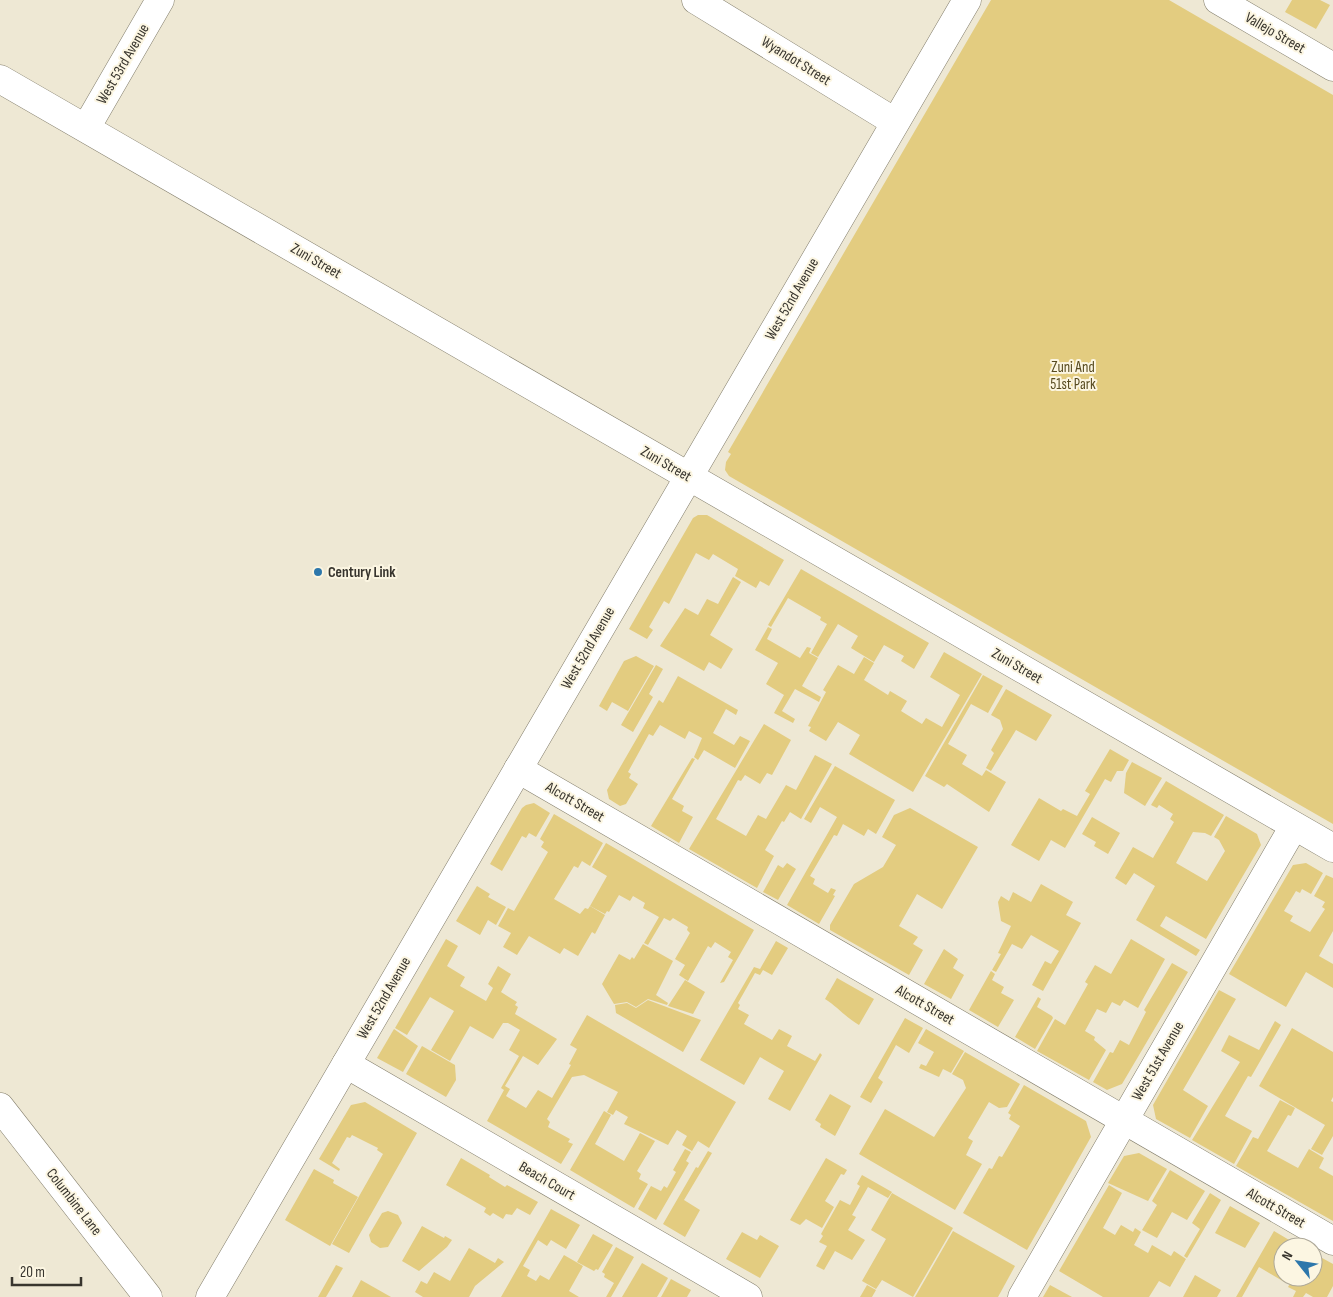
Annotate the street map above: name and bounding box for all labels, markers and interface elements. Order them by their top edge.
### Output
street label: Vallejo Street [1241,8,1309,58]
street label: West 53rd Avenue [92,20,154,108]
street label: Wyandot Street [758,32,835,90]
street label: Zuni Street [287,239,345,283]
street label: West 52nd Avenue [761,254,823,344]
park label: Zuni And 51st Park [1050,358,1096,394]
street label: Zuni Street [637,442,695,486]
place label: Century Link [328,563,396,582]
marker: Century Link [312,566,324,578]
street label: West 52nd Avenue [557,603,619,693]
street label: Zuni Street [988,644,1046,688]
street label: Alcott Street [541,777,608,827]
street label: West 52nd Avenue [353,953,415,1043]
street label: Alcott Street [891,980,958,1030]
street label: West 51st Avenue [1128,1018,1188,1104]
street label: Beach Court [515,1157,579,1205]
street label: Columbine Lane [42,1165,106,1239]
street label: Alcott Street [1242,1183,1309,1233]
north arrow [1273,1237,1323,1287]
text: N [1278,1248,1296,1263]
scale bar [12,1254,81,1286]
text: 20 m [20,1263,45,1282]

